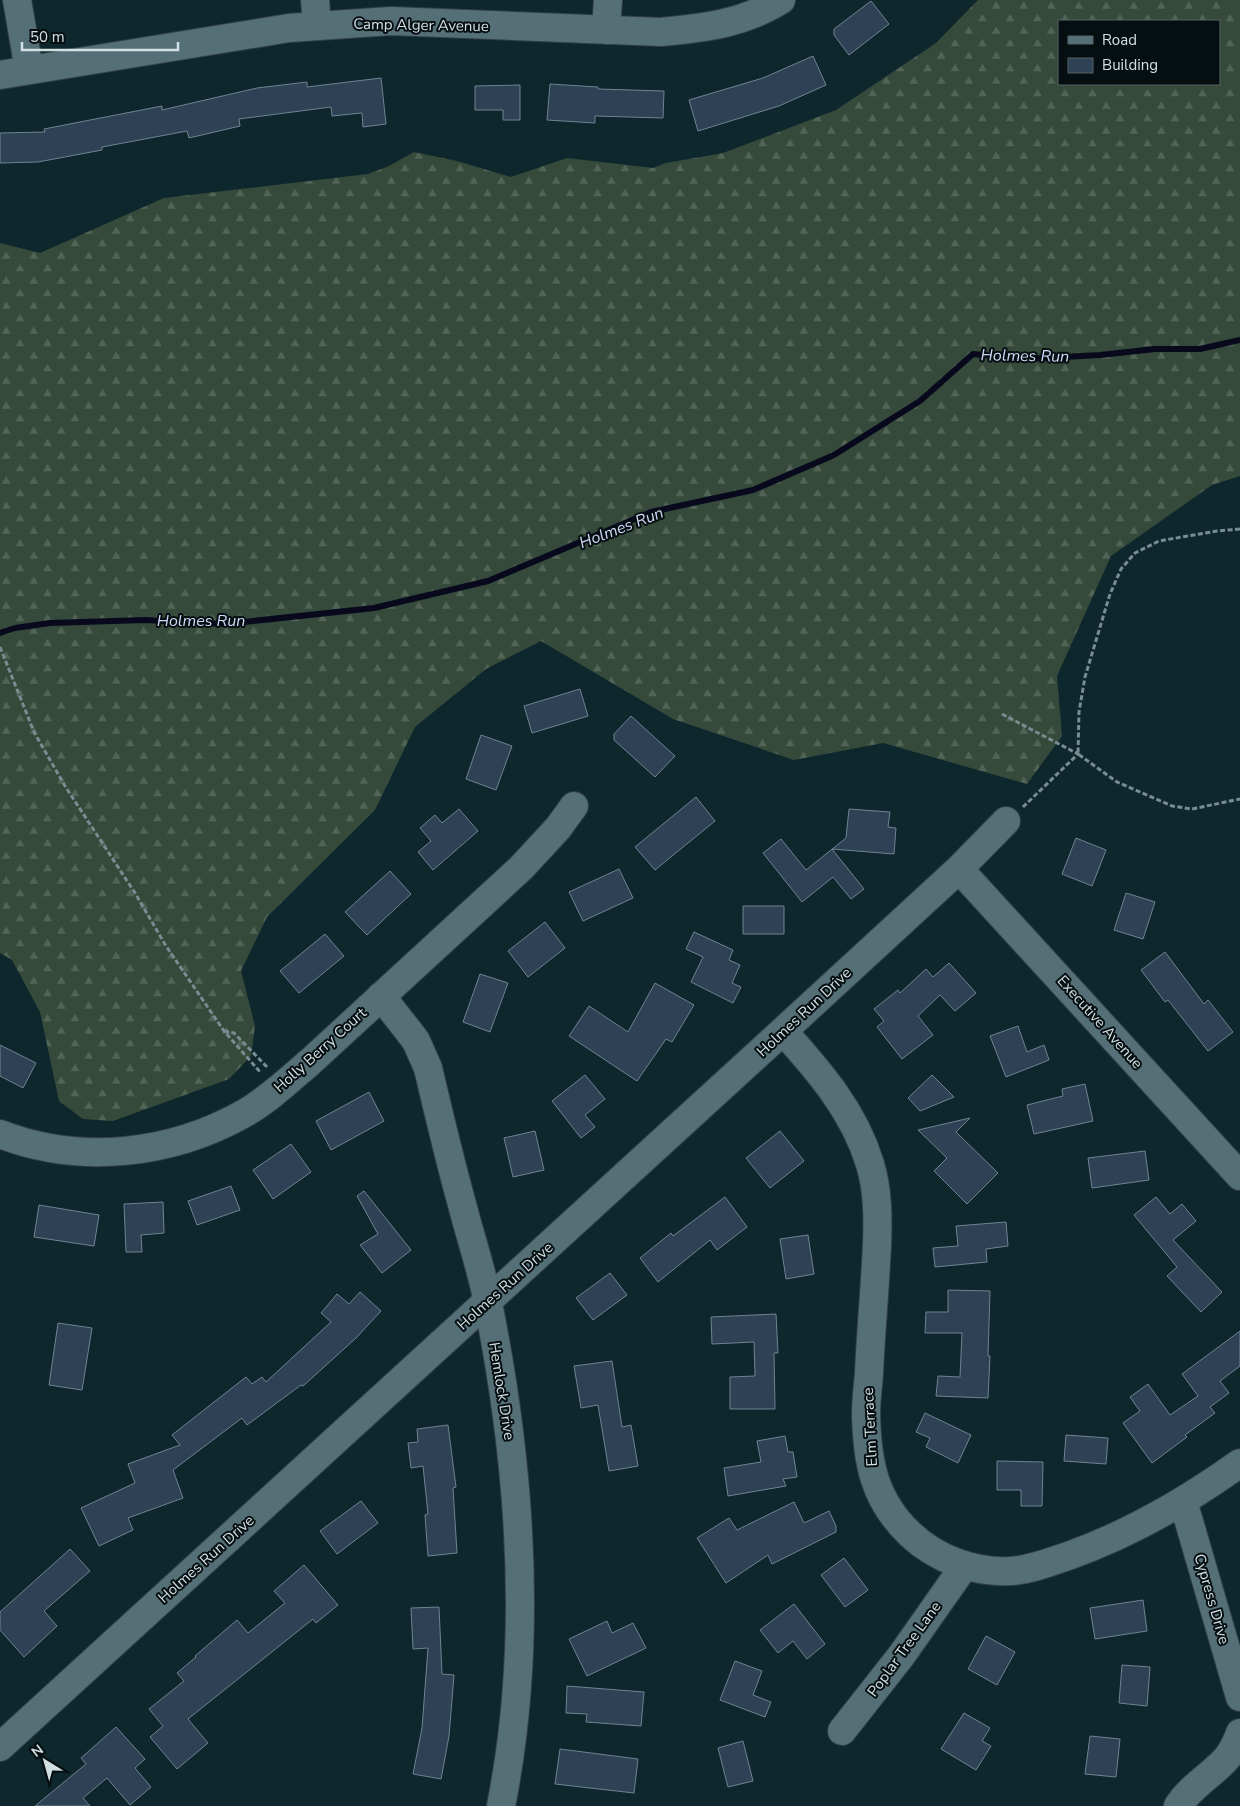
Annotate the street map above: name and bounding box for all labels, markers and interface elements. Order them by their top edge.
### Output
street label: Camp Alger Avenue [353,14,489,36]
scale bar [22,20,179,52]
legend [1058,20,1220,85]
text: 50 m [30,27,65,47]
text: Road [1102,30,1137,50]
text: Building [1102,55,1158,75]
water label: Holmes Run [981,344,1069,368]
water label: Holmes Run [576,502,667,554]
water label: Holmes Run [157,610,245,632]
street label: Holmes Run Drive [752,963,856,1061]
street label: Executive Avenue [1053,971,1147,1073]
street label: Holly Berry Court [269,1003,371,1097]
street label: Holmes Run Drive [453,1238,557,1334]
street label: Hemlock Drive [484,1341,520,1441]
street label: Elm Terrace [858,1387,882,1467]
street label: Holmes Run Drive [154,1511,258,1607]
street label: Cypress Drive [1190,1551,1234,1647]
street label: Poplar Tree Lane [863,1597,945,1701]
north arrow [20,1736,70,1786]
text: N [28,1740,47,1762]

